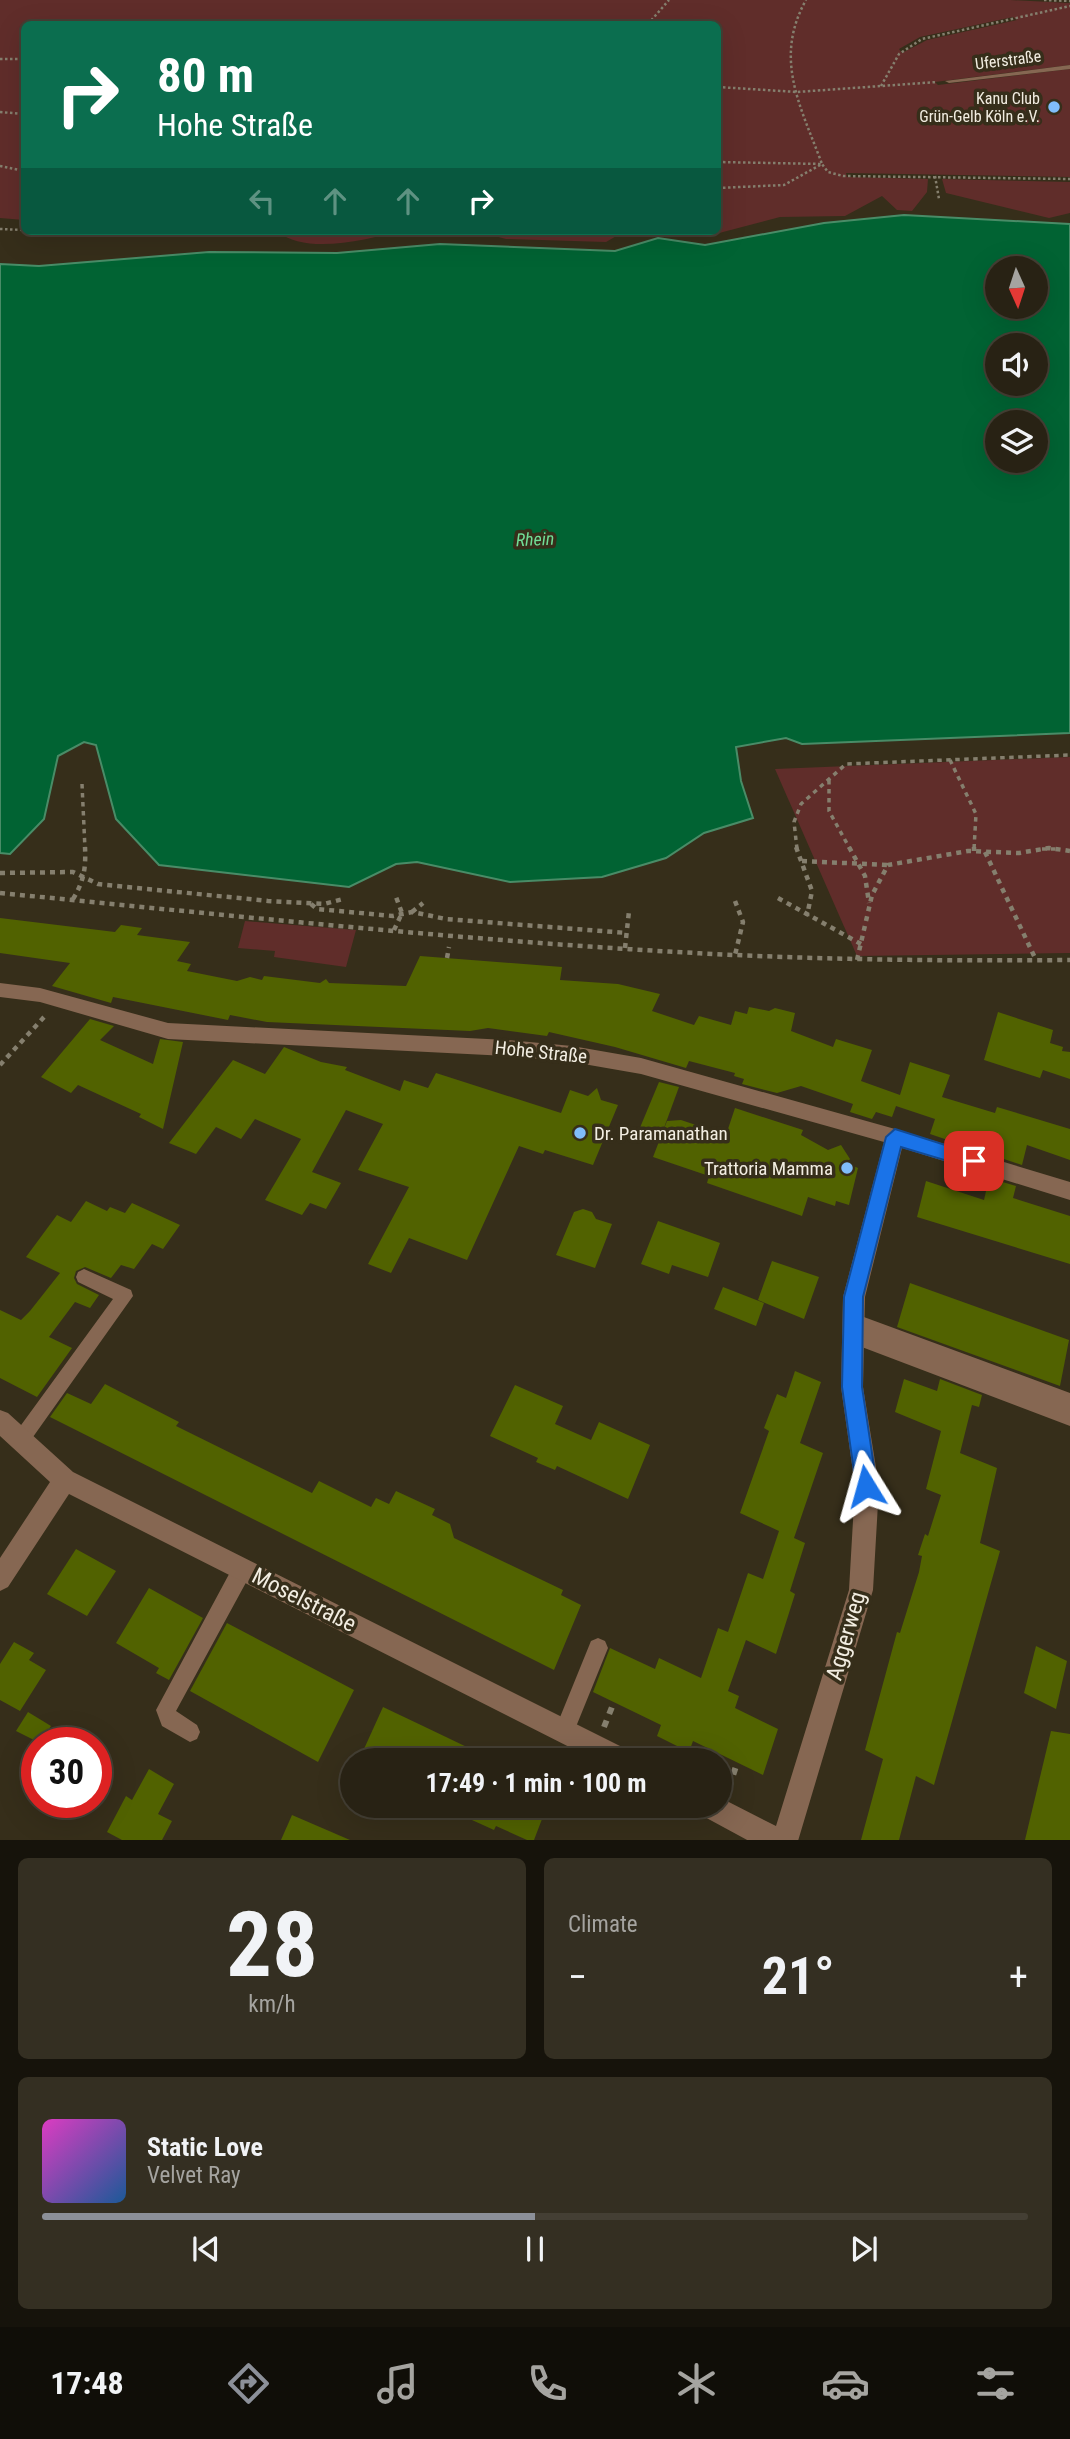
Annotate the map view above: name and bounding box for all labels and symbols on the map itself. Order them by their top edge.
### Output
street label: Uferstraße [974,47,1042,73]
place label: Kanu Club Grün-Gelb Köln e.V. [919,89,1040,126]
marker: Kanu Club Grün-Gelb Köln e.V. [1046,99,1062,115]
north arrow [985,256,1048,318]
water label: Rhein [515,528,555,550]
street label: Hohe Straße [494,1036,588,1068]
place label: Dr. Paramanathan [594,1122,728,1145]
marker: Dr. Paramanathan [572,1125,588,1141]
pin [944,1131,1004,1191]
place label: Trattoria Mamma [704,1157,833,1180]
marker: Trattoria Mamma [839,1160,855,1176]
position arrow [829,1449,903,1523]
street label: Moselstraße [247,1562,361,1638]
street label: Aggerweg [820,1589,872,1683]
speed limit sign: 30 [21,1727,112,1818]

